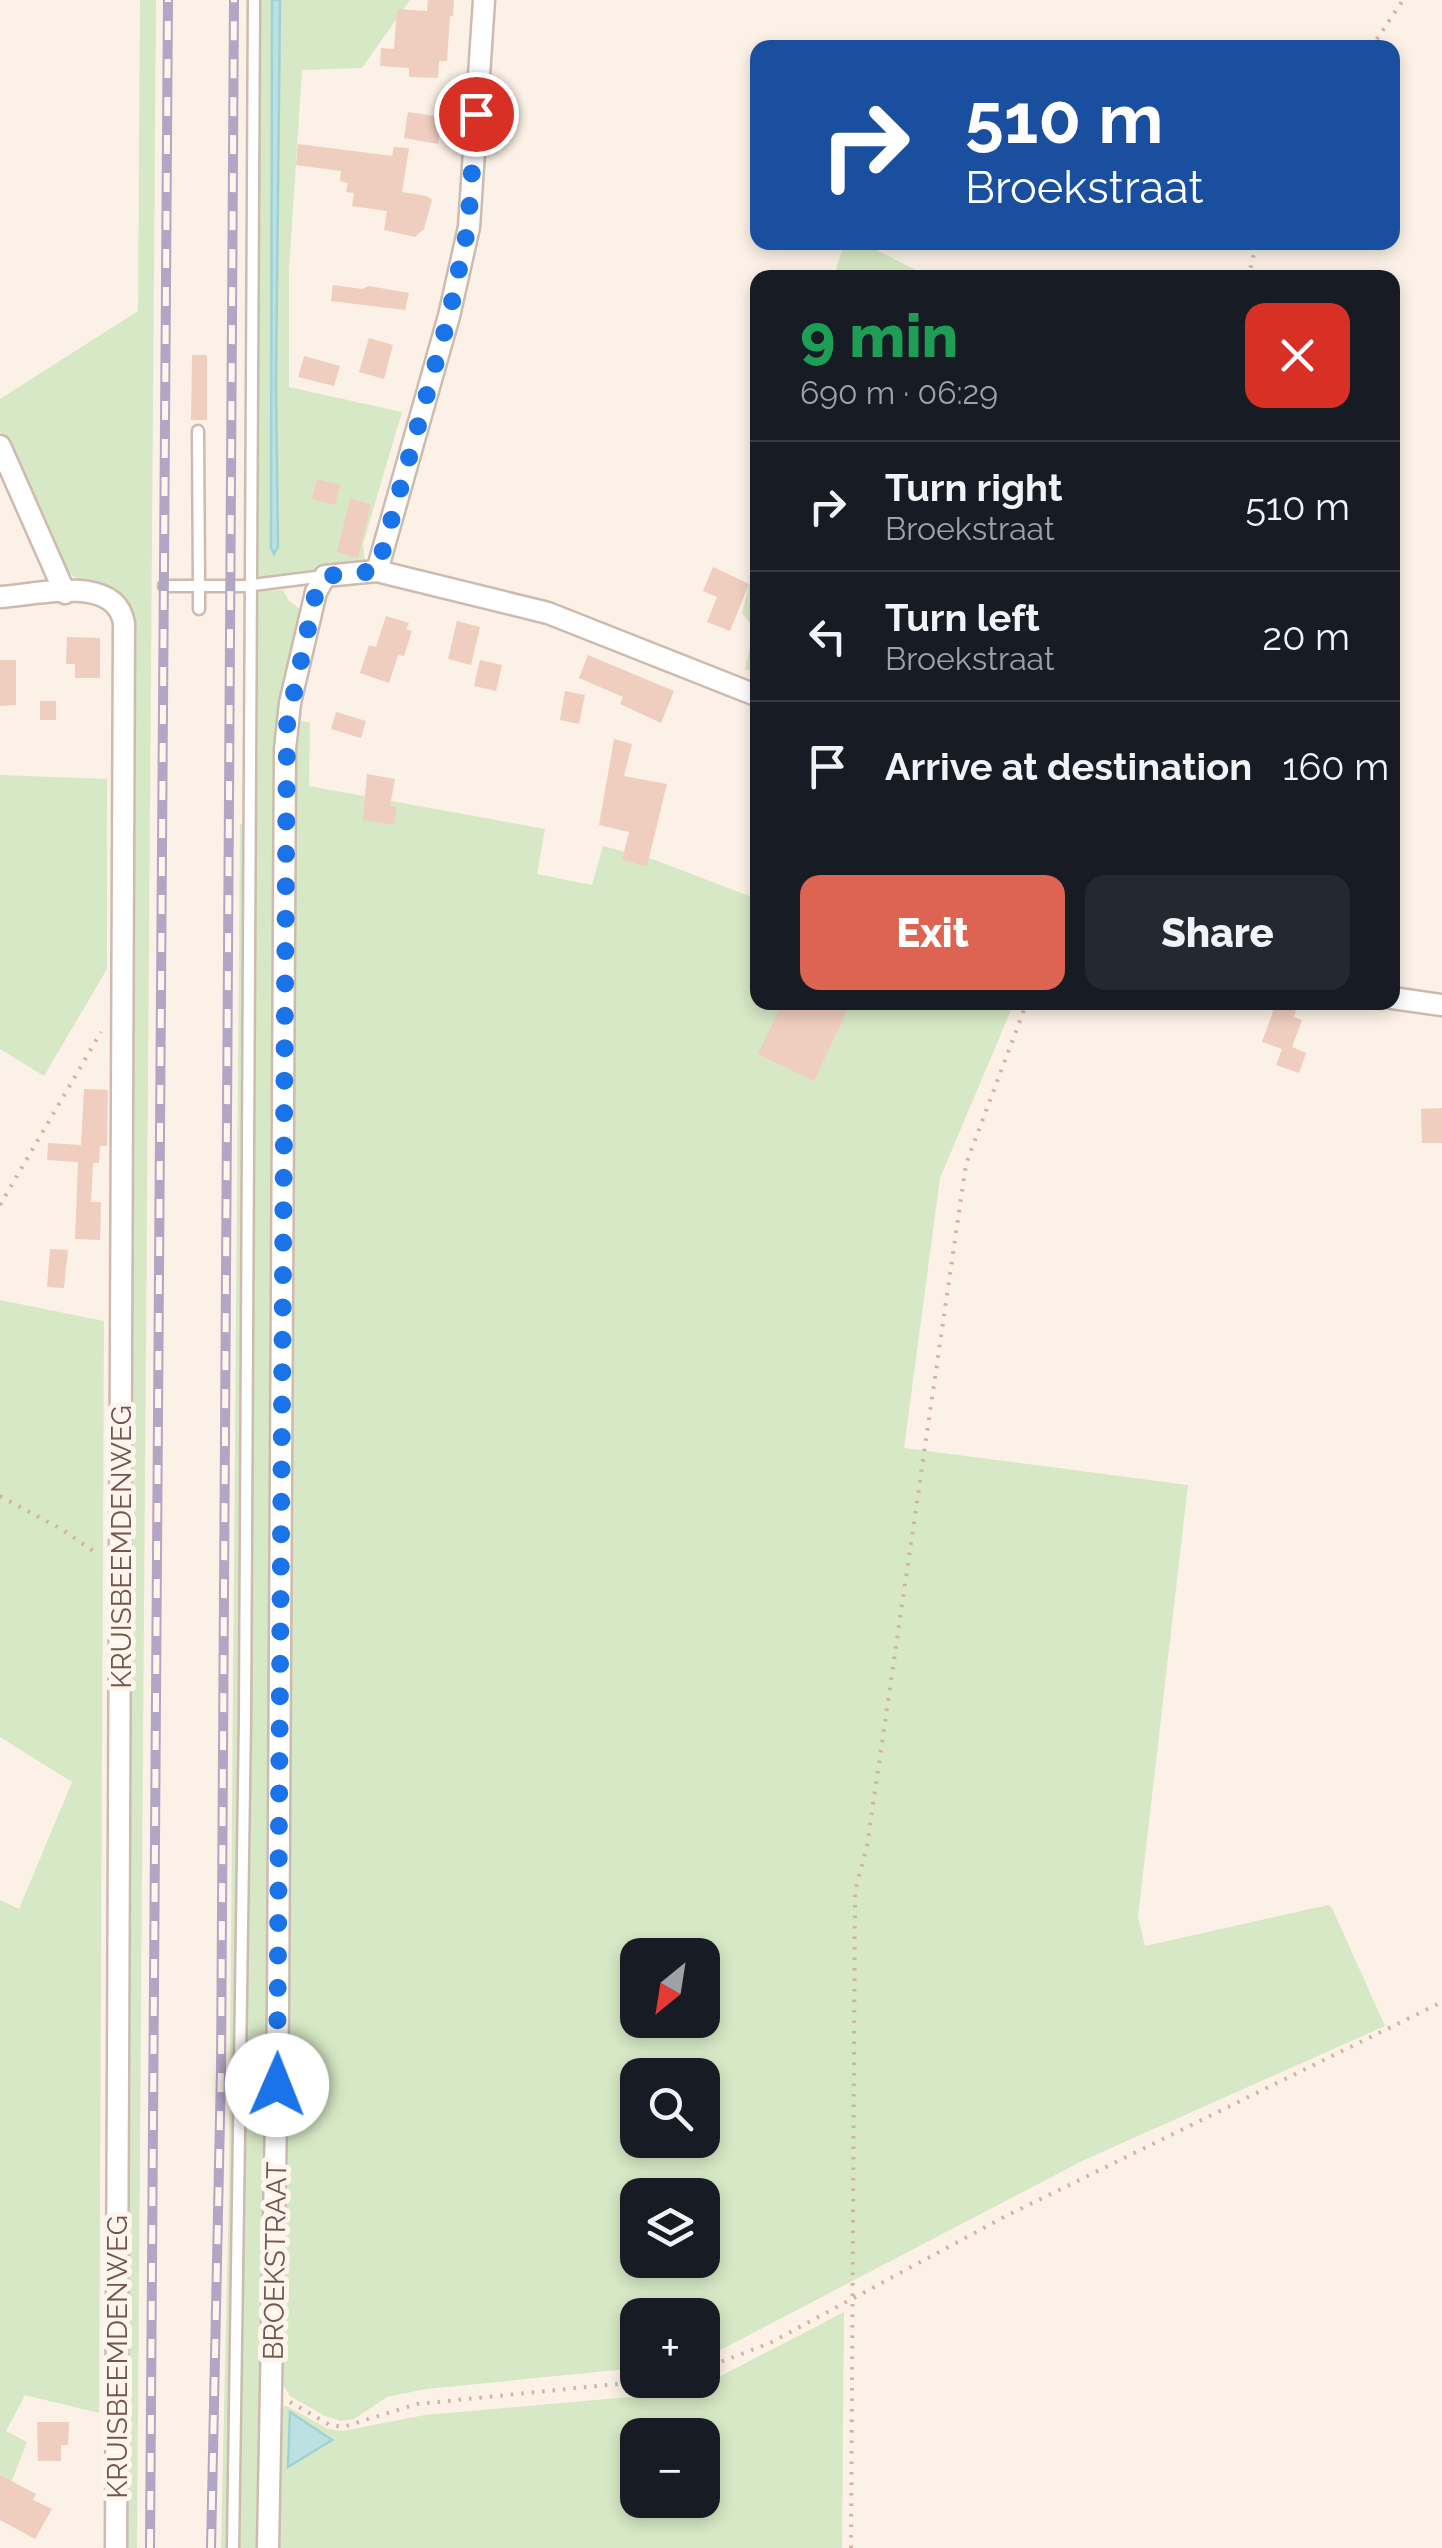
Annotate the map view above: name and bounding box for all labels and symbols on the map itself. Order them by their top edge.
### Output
pin [434,72,519,157]
street label: KRUISBEEMDENWEG [105,1405,138,1689]
north arrow [620,1938,720,2038]
position arrow [225,2033,329,2137]
street label: BROEKSTRAAT [257,2162,293,2360]
street label: KRUISBEEMDENWEG [101,2215,134,2499]

